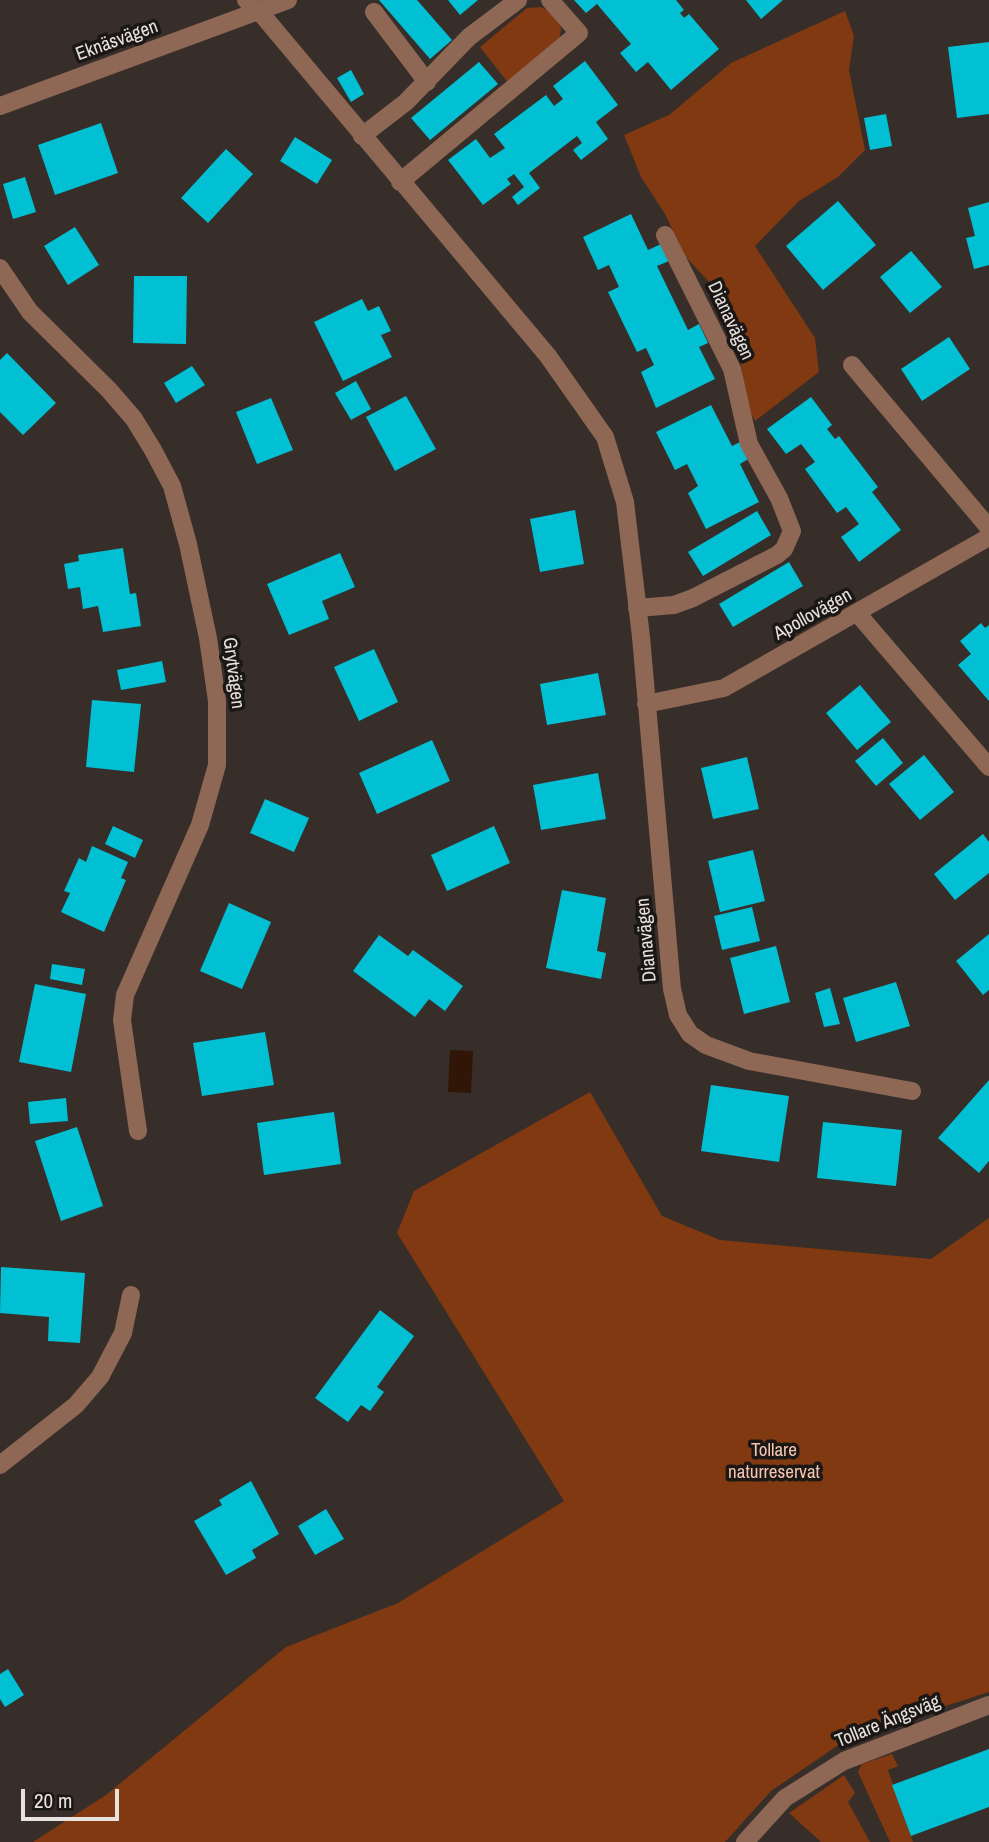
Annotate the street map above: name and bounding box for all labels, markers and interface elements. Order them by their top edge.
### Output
street label: Eknäsvägen [73,16,161,66]
street label: Dianavägen [702,278,758,364]
street label: Apollovägen [770,584,856,646]
street label: Grytvägen [217,636,249,710]
street label: Dianavägen [632,897,662,983]
park label: Tollare naturreservat [728,1440,820,1484]
street label: Tollare Ängsväg [832,1691,944,1753]
scale bar [24,1776,122,1820]
text: 20 m [34,1786,72,1815]

